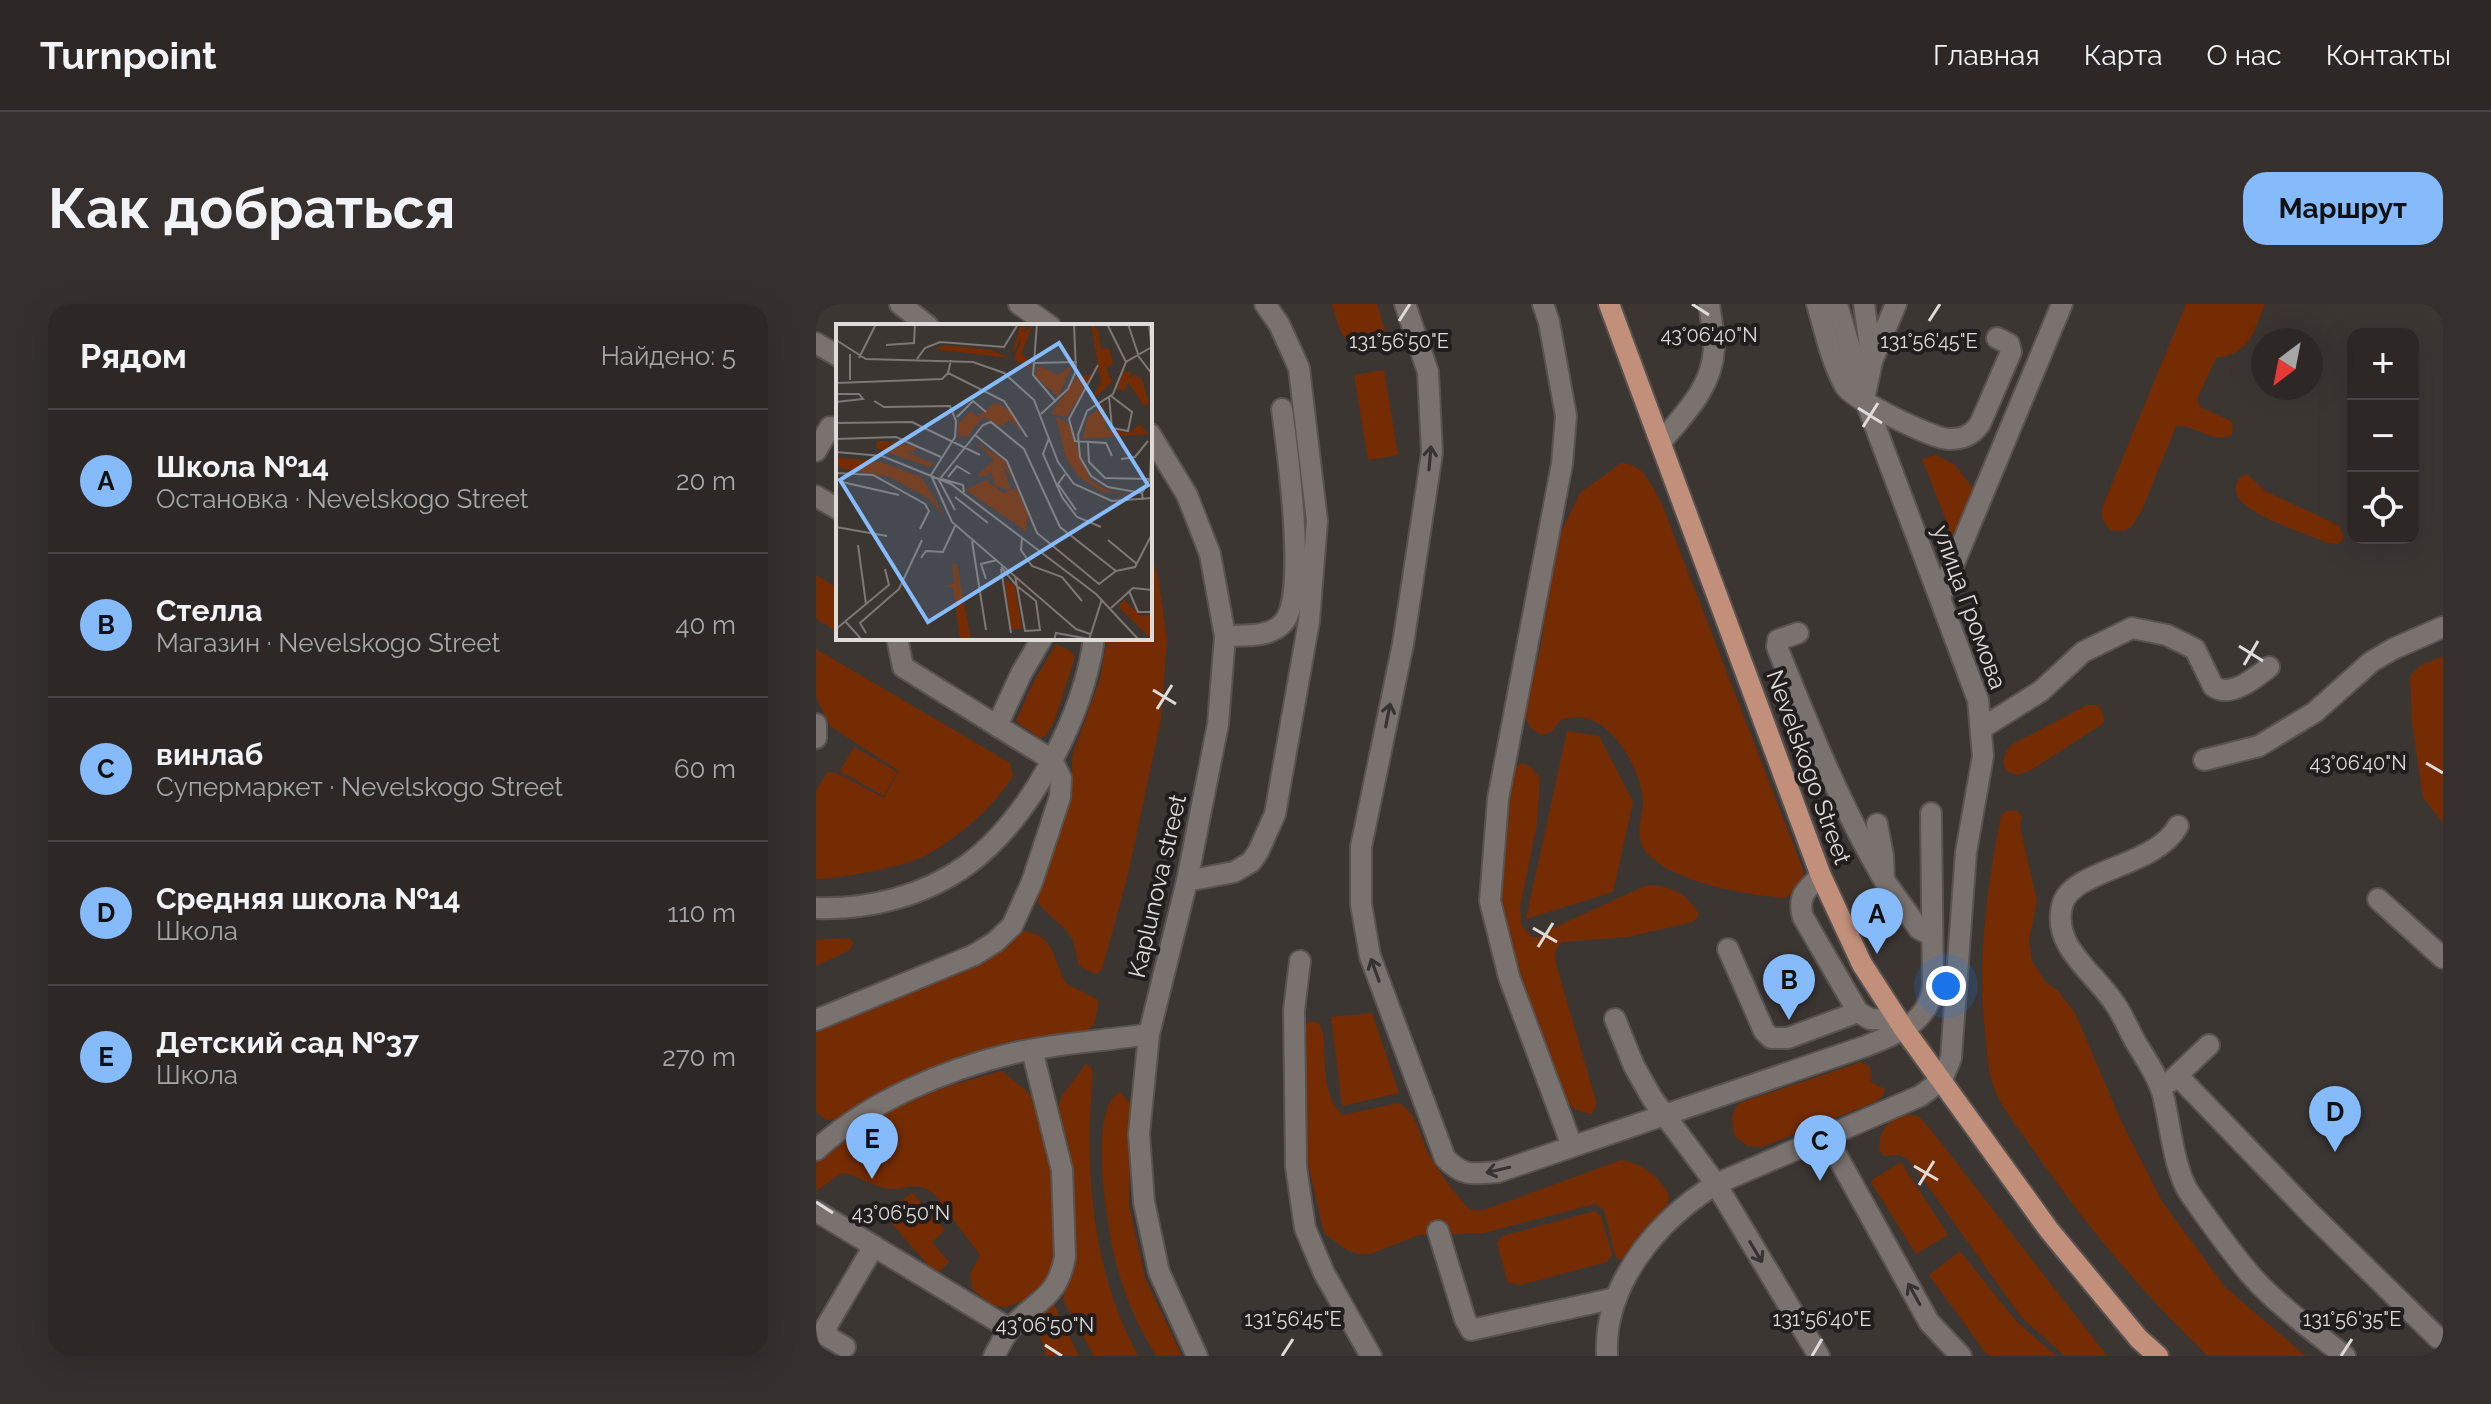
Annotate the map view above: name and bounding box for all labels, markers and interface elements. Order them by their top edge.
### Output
text: Turnpoint [40,33,217,78]
text: Главная [1933,39,2040,72]
text: Карта [2084,39,2163,72]
text: О нас [2207,39,2282,72]
text: Контакты [2326,39,2451,72]
button: Маршрут [2243,172,2443,245]
text: Как добраться [48,175,455,241]
text: 43°06'40"N [1660,323,1758,347]
inset map [836,324,1152,640]
north arrow [2251,328,2323,400]
map controls [2347,328,2419,544]
button: + [2347,328,2419,400]
text: 131°56'50"E [1349,329,1449,353]
text: 131°56'45"E [1880,329,1978,353]
text: Рядом [80,336,187,376]
text: Найдено: 5 [601,341,736,371]
button: − [2347,400,2419,472]
one-way arrow [1423,445,1438,472]
text: Школа №14 [156,449,329,484]
text: A [97,466,115,496]
text: 20 m [676,466,736,496]
button: locate [2347,472,2419,544]
text: Остановка · Nevelskogo Street [156,484,528,514]
street label: улица Громова [1927,521,2013,693]
text: Стелла [156,593,262,628]
text: B [97,610,115,640]
text: 40 m [675,610,736,640]
text: Магазин · Nevelskogo Street [156,628,500,658]
street label: Nevelskogo Street [1760,666,1858,868]
one-way arrow [1382,702,1397,728]
text: винлаб [156,737,263,772]
text: 43°06'40"N [2309,751,2407,775]
text: C [97,754,115,784]
text: 60 m [674,754,736,784]
text: Супермаркет · Nevelskogo Street [156,772,563,802]
street label: Kaplunova street [1122,791,1192,981]
text: Средняя школа №14 [156,881,461,916]
pin: A [1851,888,1903,954]
text: D [97,898,115,928]
text: 110 m [667,898,736,928]
text: Школа [156,916,238,946]
pin: B [1763,954,1815,1020]
one-way arrow [1367,958,1381,983]
your location [1926,966,1966,1006]
text: Детский сад №37 [156,1025,419,1060]
text: E [98,1042,114,1072]
text: 270 m [662,1042,736,1072]
text: Школа [156,1060,238,1090]
pin: D [2309,1086,2361,1152]
pin: E [846,1113,898,1179]
pin: C [1794,1115,1846,1181]
one-way arrow [1486,1163,1512,1178]
text: 43°06'50"N [852,1201,950,1225]
one-way arrow [1748,1240,1764,1263]
one-way arrow [1906,1283,1921,1307]
text: 131°56'45"E [1244,1307,1342,1331]
text: 131°56'40"E [1773,1307,1871,1331]
text: 131°56'35"E [2303,1307,2401,1331]
text: 43°06'50"N [996,1313,1094,1337]

